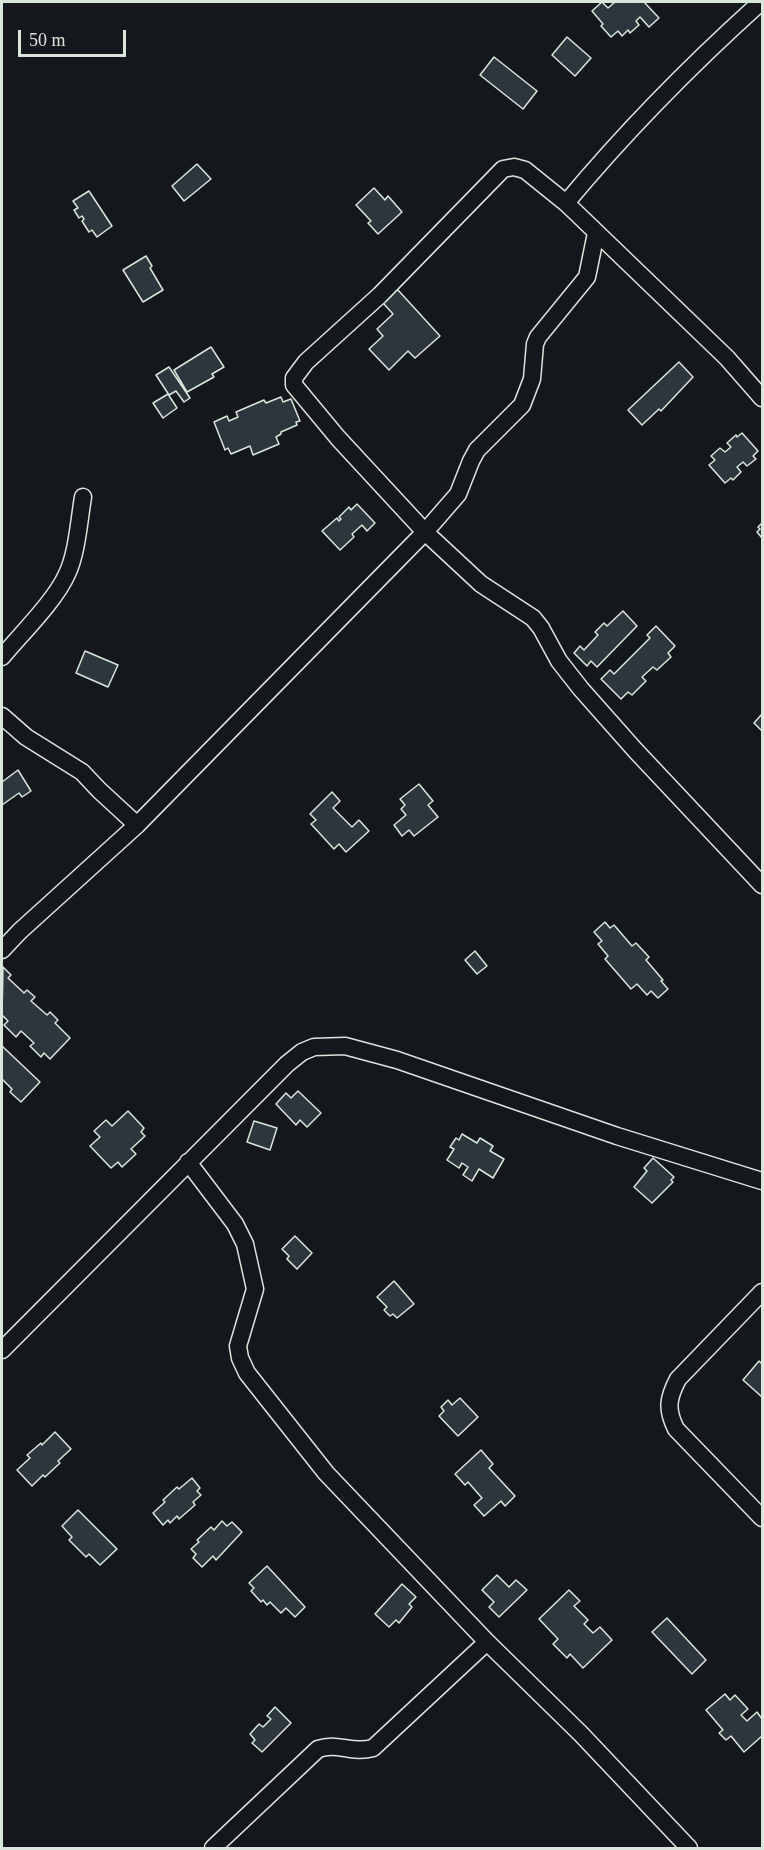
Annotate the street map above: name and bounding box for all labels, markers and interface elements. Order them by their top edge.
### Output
scale bar [21,18,129,56]
text: 50 m [29,30,66,50]

